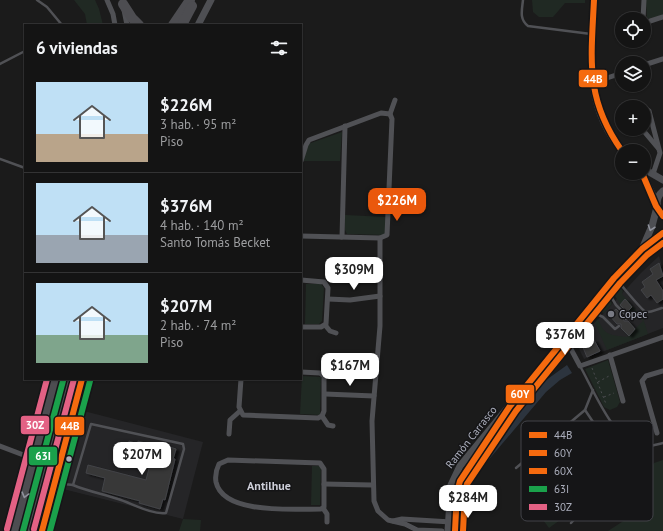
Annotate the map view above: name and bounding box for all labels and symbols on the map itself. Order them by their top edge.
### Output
line badge: 44B [578,69,608,88]
text: 44B [584,72,603,86]
pin: $226M [369,188,425,222]
one-way arrow [648,225,656,232]
pin: $309M [326,257,382,291]
place label: Copec [619,307,647,321]
marker: Copec [606,309,616,319]
pin: $376M [537,322,593,356]
pin: $167M [322,353,378,387]
line badge: 60Y [505,384,535,404]
text: 60Y [511,387,530,401]
street label: Ramón Carrasco [442,403,500,471]
line badge: 30Z [20,415,50,435]
line badge: 44B [54,416,85,436]
text: 30Z [26,418,44,432]
text: 44B [61,419,80,433]
legend [521,421,653,521]
text: 44B [554,428,572,442]
pin: $207M [114,442,170,476]
line badge: 63I [28,446,58,466]
text: 60Y [554,446,573,460]
text: 63I [35,449,51,463]
unlabelled marker [64,454,74,464]
text: 60X [554,464,573,478]
district label: Antilhue [247,478,291,493]
text: 63I [554,482,569,496]
pin: $284M [440,485,496,519]
one-way arrow [21,492,29,498]
text: 30Z [554,500,572,514]

